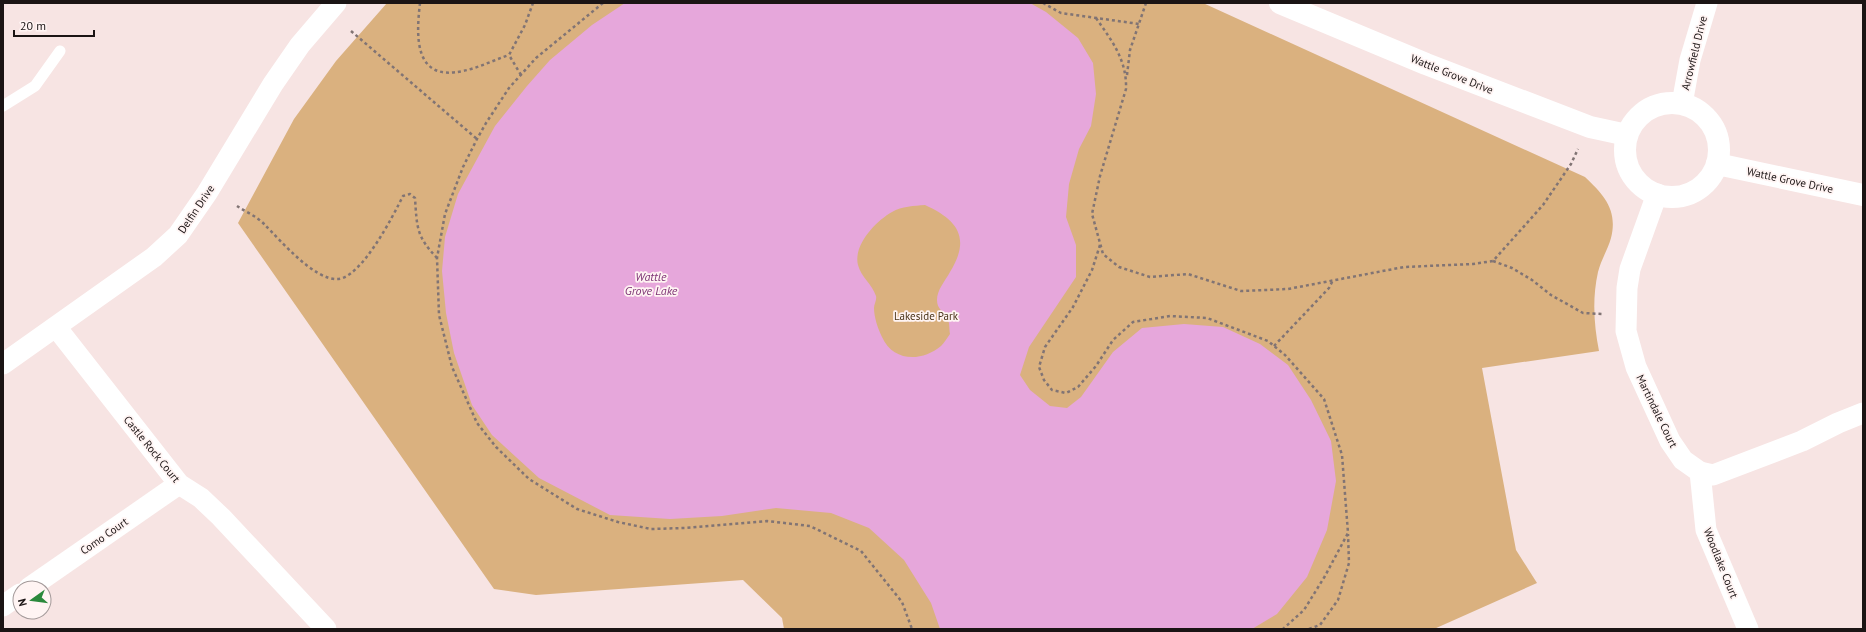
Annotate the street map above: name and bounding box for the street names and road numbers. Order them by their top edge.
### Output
street label: Arrowfield Drive [1678,14,1710,92]
street label: Wattle Grove Drive [1409,51,1496,97]
street label: Wattle Grove Drive [1746,164,1835,196]
street label: Delfin Drive [175,182,218,236]
street label: Martindale Court [1633,372,1681,450]
street label: Castle Rock Court [121,413,183,485]
street label: Como Court [77,514,131,558]
street label: Woodlake Court [1701,526,1741,600]

